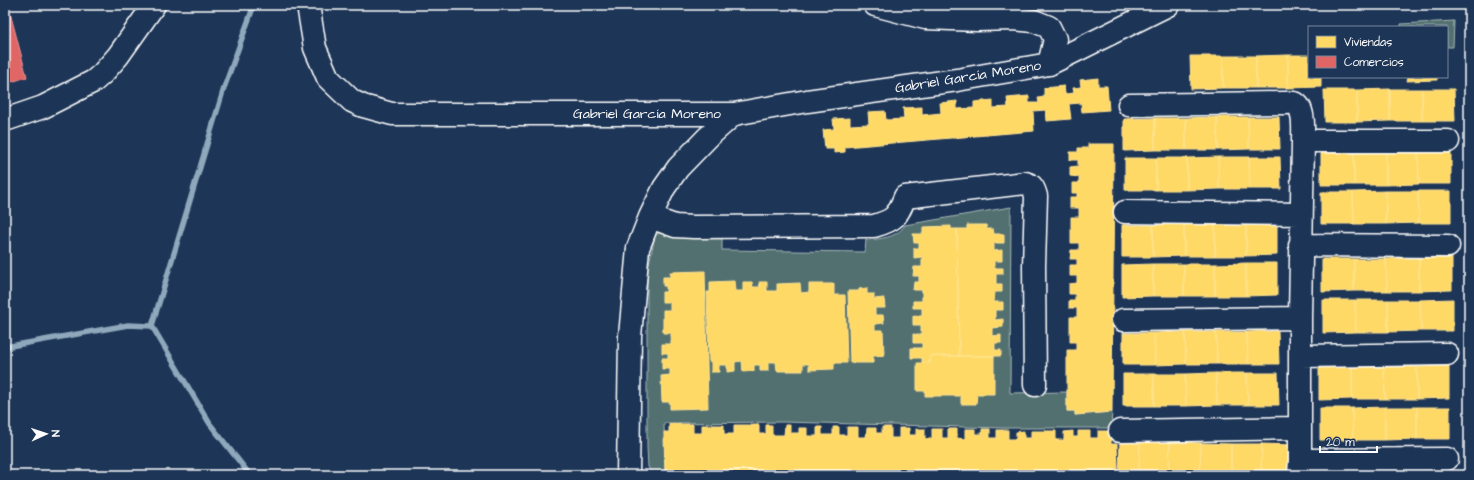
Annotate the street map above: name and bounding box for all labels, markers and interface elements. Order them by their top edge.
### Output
legend [1308,26,1448,78]
text: Viviendas [1344,34,1392,51]
text: Comercios [1344,54,1404,71]
street label: Gabriel García Moreno [893,56,1043,98]
street label: Gabriel García Moreno [573,104,721,124]
north arrow [26,414,66,454]
scale bar [1320,428,1377,454]
text: N [48,430,63,437]
text: 20 m [1326,434,1355,451]

